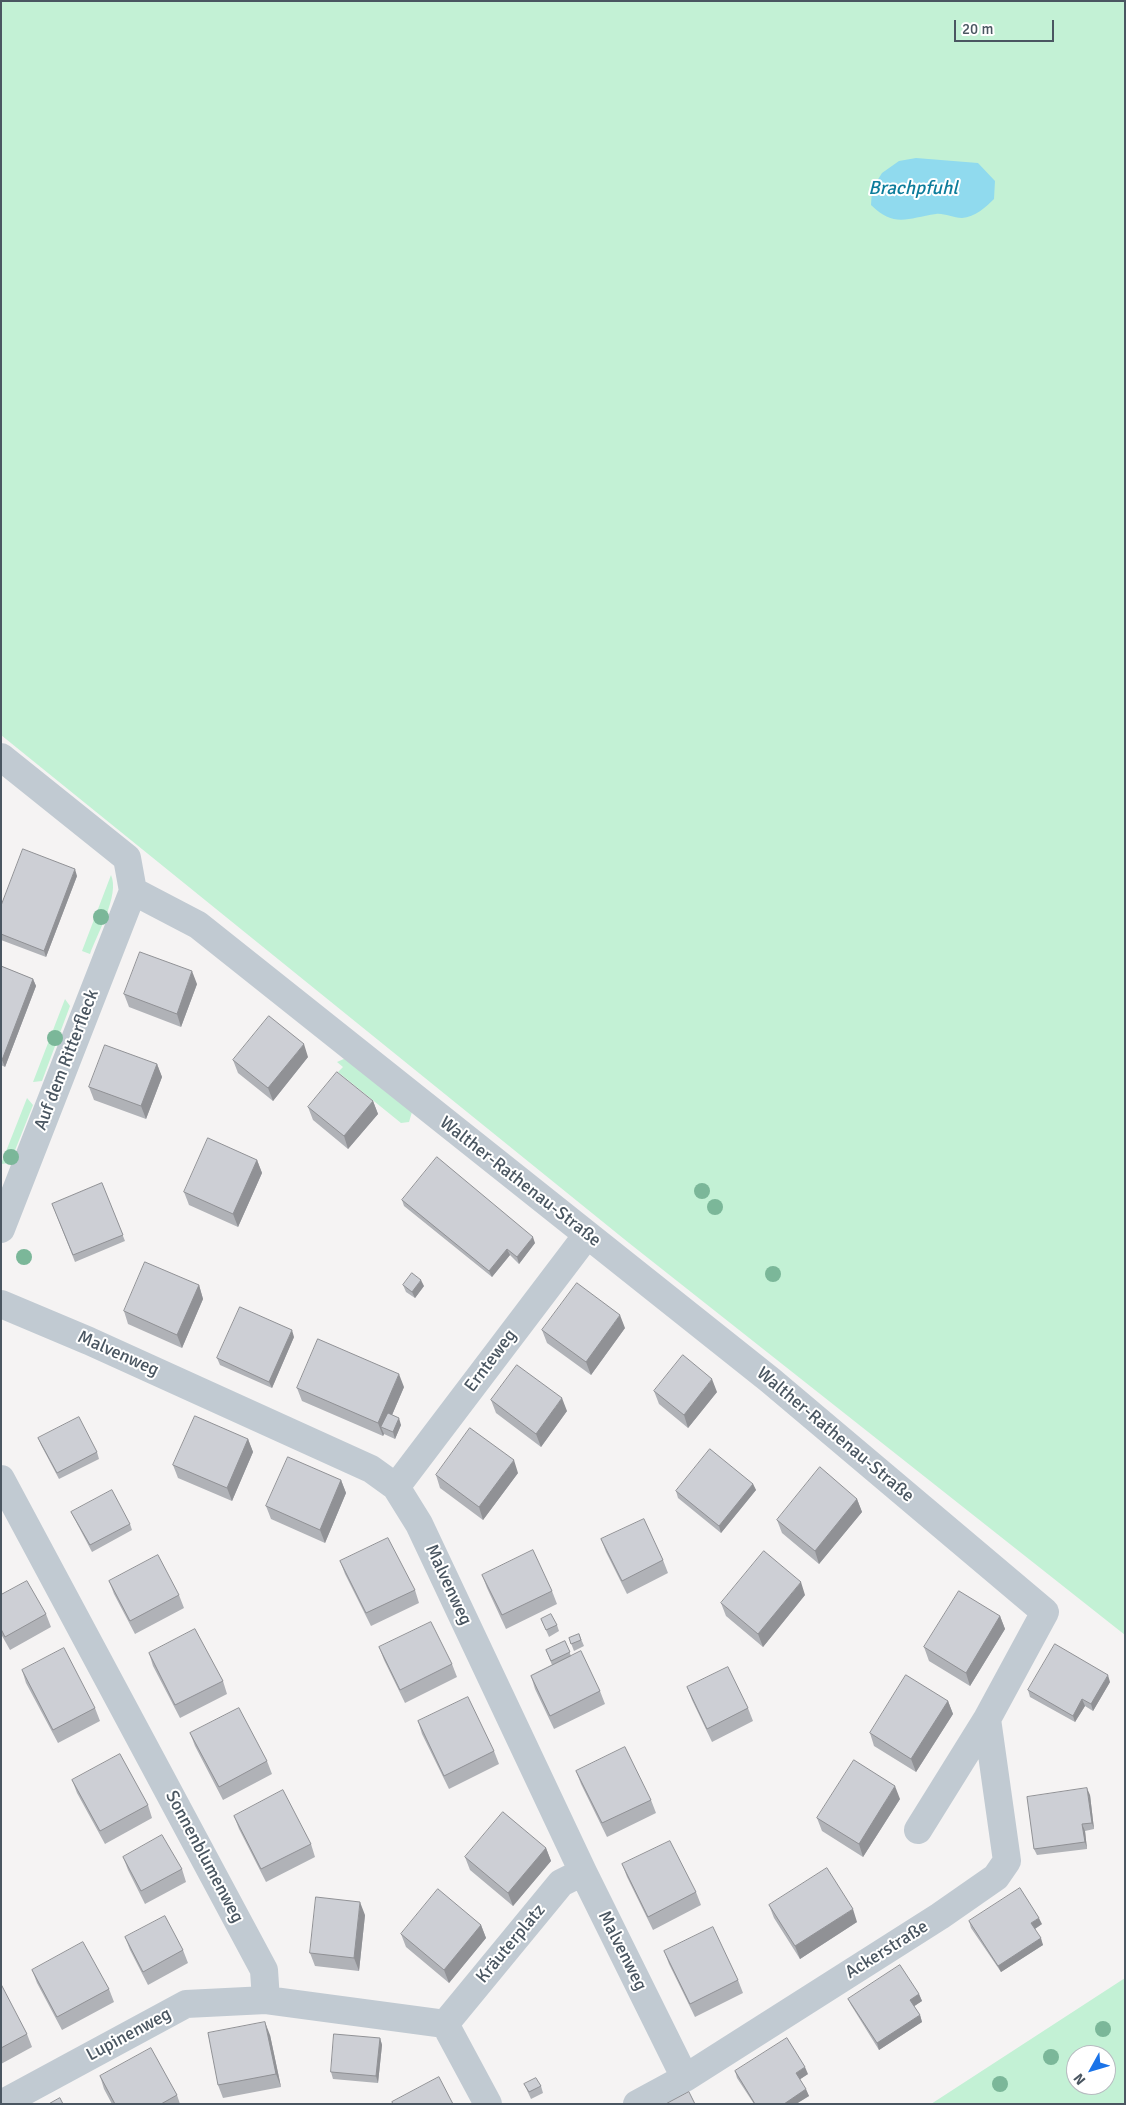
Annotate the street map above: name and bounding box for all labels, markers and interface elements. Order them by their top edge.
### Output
scale bar [956,10,1056,42]
text: 20 m [962,20,993,38]
water label: Brachpfuhl [868,178,958,200]
street label: Auf dem Ritterfleck [30,987,104,1133]
street label: Walther-Rathenau-Straße [435,1112,605,1252]
street label: Ernteweg [460,1325,522,1397]
street label: Malvenweg [74,1327,162,1381]
street label: Walther-Rathenau-Straße [752,1363,918,1507]
street label: Malvenweg [420,1541,476,1629]
street label: Sonnenblumenweg [160,1787,248,1927]
street label: Kräuterplatz [472,1900,550,1988]
street label: Malvenweg [593,1908,651,1994]
street label: Ackerstraße [842,1916,932,1984]
street label: Lupinenweg [83,2004,175,2066]
north arrow [1066,2045,1116,2095]
text: N [1070,2070,1089,2088]

